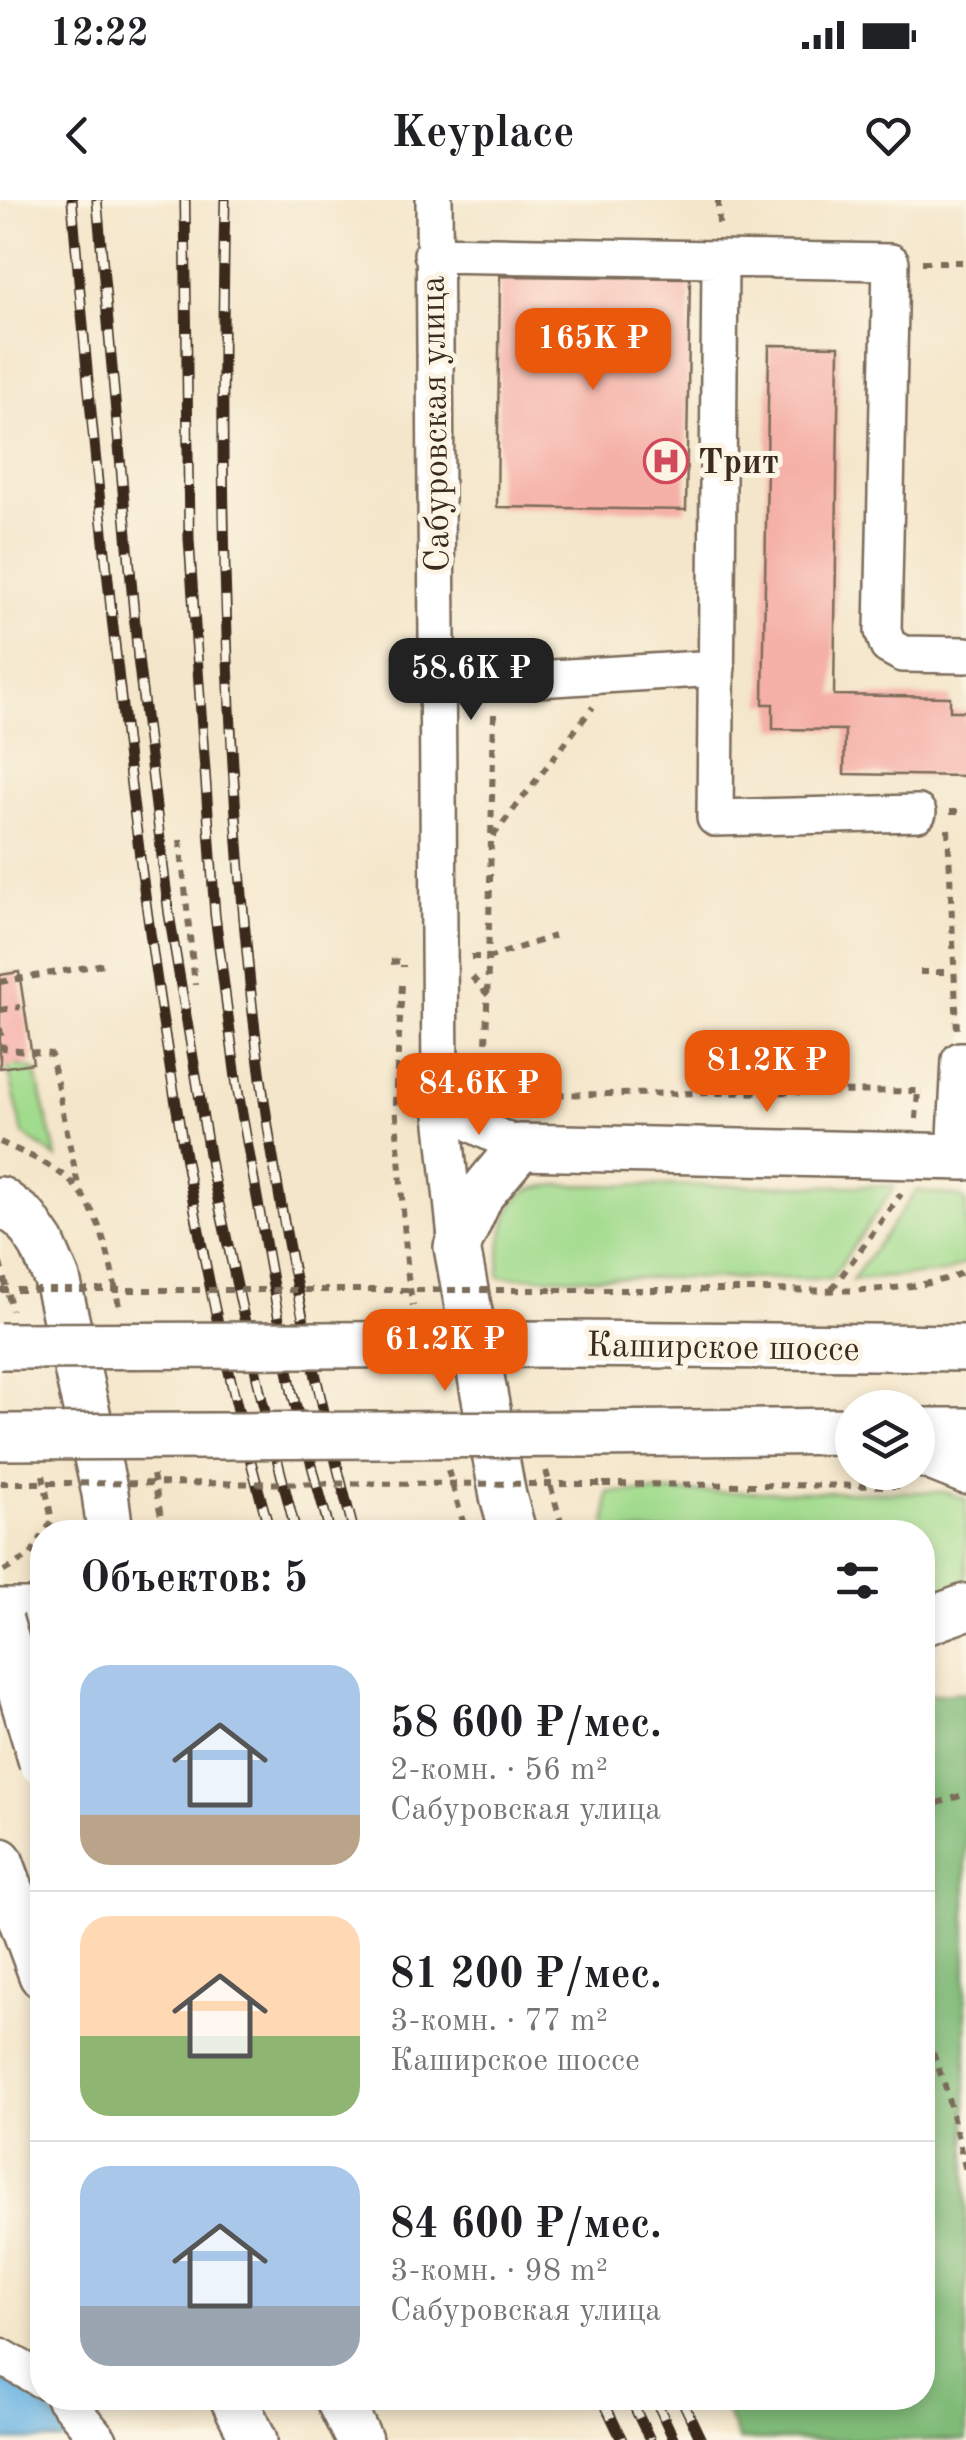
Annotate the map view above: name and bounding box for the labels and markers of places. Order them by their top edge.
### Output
pin: 165K ₽ [512,308,674,393]
hospital icon: Трит [643,438,689,484]
place label: Трит [698,446,779,481]
pin: 58.6K ₽ [379,638,563,723]
pin: 81.2K ₽ [675,1030,859,1115]
pin: 84.6K ₽ [387,1053,571,1138]
pin: 61.2K ₽ [353,1309,537,1394]

